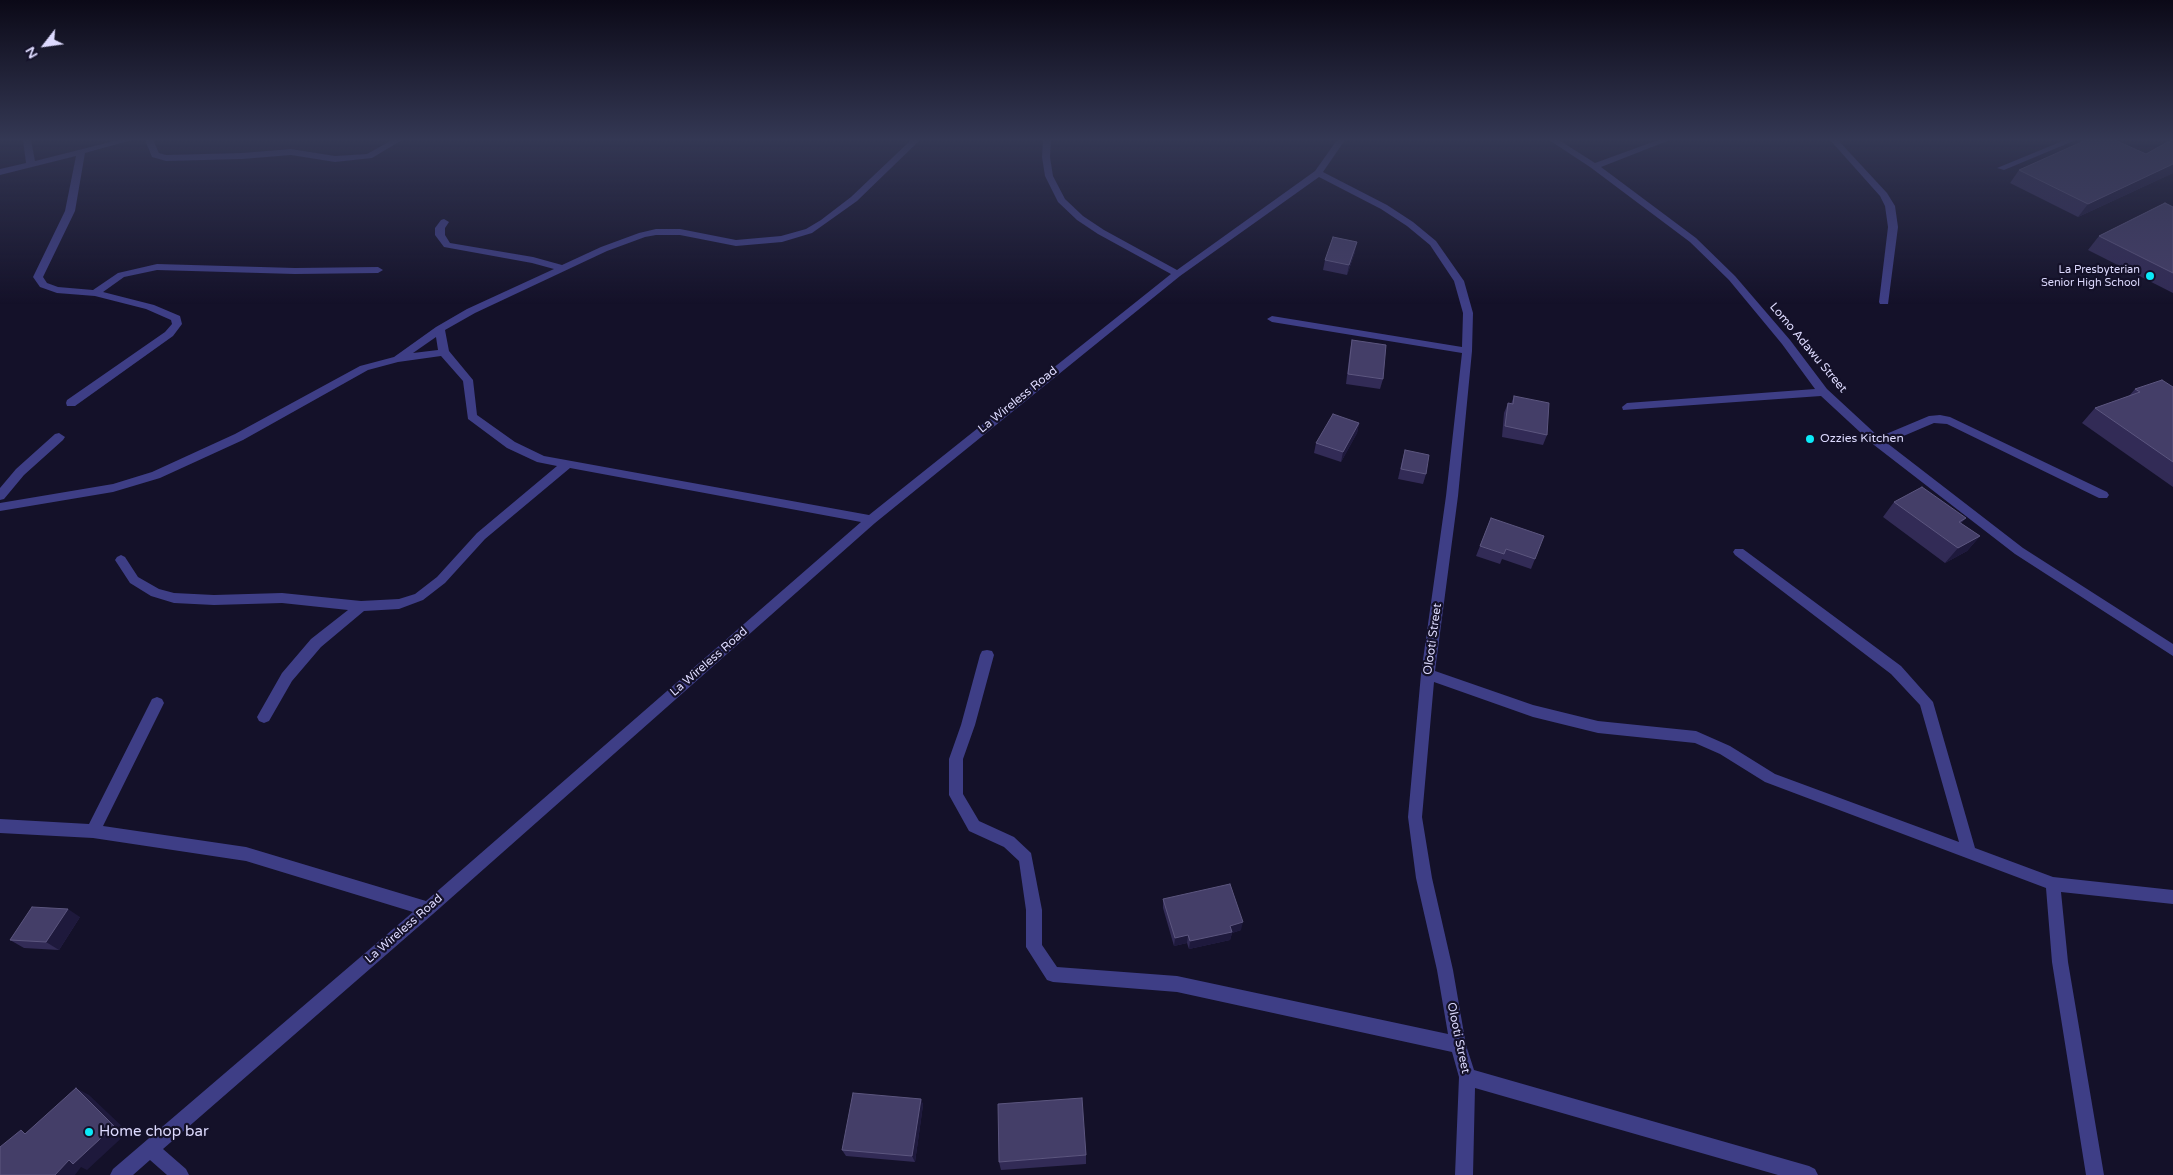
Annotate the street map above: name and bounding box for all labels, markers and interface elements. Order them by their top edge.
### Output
north arrow [20,20,70,70]
text: N [21,44,42,62]
place label: La Presbyterian Senior High School [2041,263,2140,289]
marker: La Presbyterian Senior High School [2144,270,2156,282]
street label: Lomo Adawu Street [1766,300,1850,396]
street label: La Wireless Road [976,364,1060,436]
place label: Ozzies Kitchen [1820,432,1904,446]
marker: Ozzies Kitchen [1804,433,1816,445]
street label: Olooti Street [1421,602,1445,676]
street label: La Wireless Road [667,625,751,699]
street label: La Wireless Road [362,892,446,966]
street label: Olooti Street [1443,1001,1473,1075]
place label: Home chop bar [99,1123,209,1141]
marker: Home chop bar [83,1126,95,1138]

